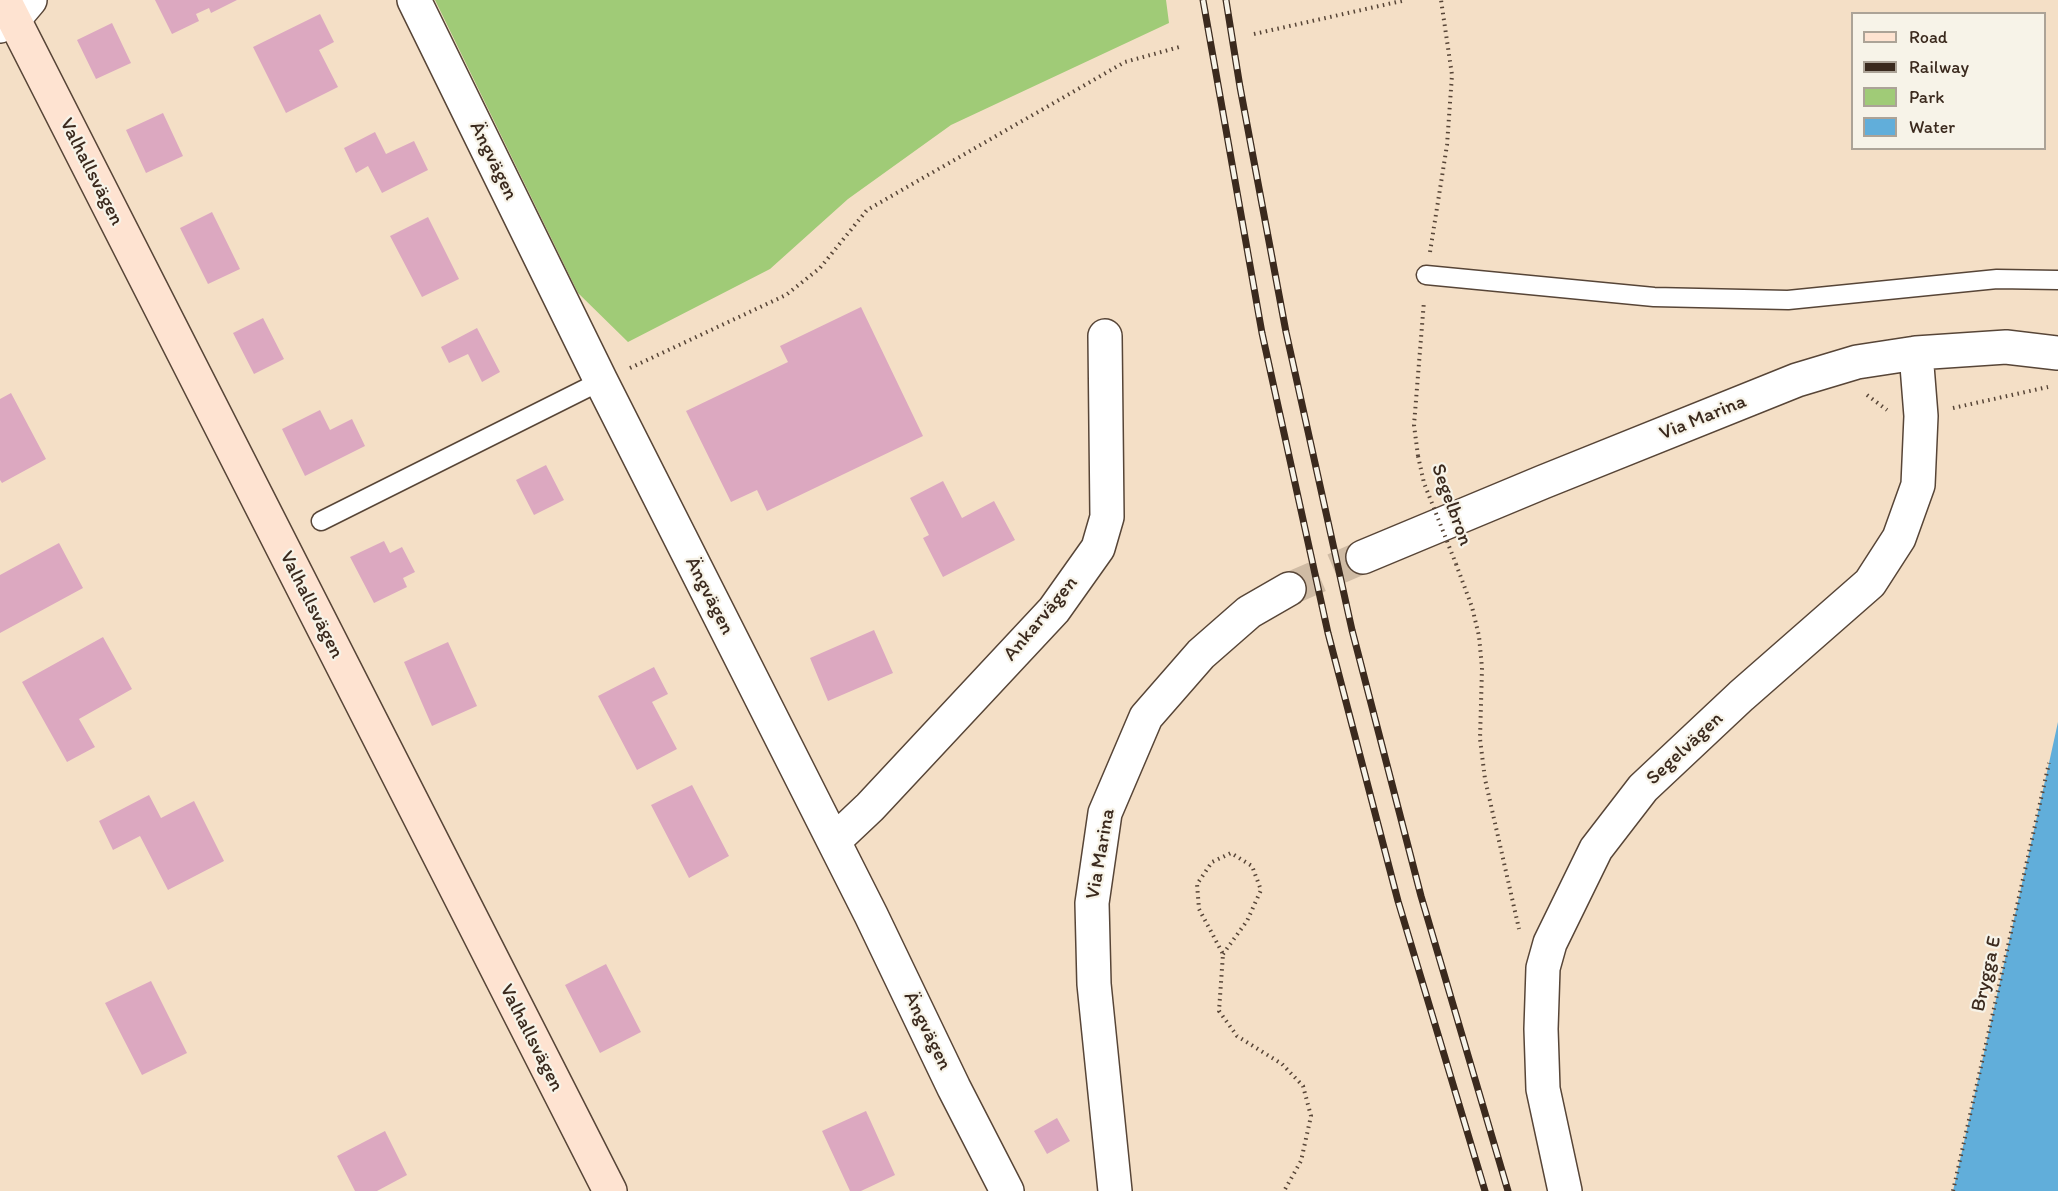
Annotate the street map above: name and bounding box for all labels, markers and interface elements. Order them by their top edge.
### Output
legend [1851,12,2046,150]
text: Road [1909,26,1948,48]
text: Railway [1909,56,1969,78]
text: Park [1909,86,1944,108]
street label: Valhallsvägen [54,114,128,230]
text: Water [1909,116,1955,138]
street label: Ängvägen [464,118,522,204]
street label: Via Marina [1656,390,1750,446]
street label: Segelbron [1425,461,1477,549]
street label: Valhallsvägen [274,547,348,663]
street label: Ängvägen [679,553,739,639]
street label: Ankarvägen [999,572,1083,666]
street label: Segelvägen [1642,707,1728,791]
street label: Via Marina [1081,807,1121,901]
street label: Brygga E [1967,934,2007,1014]
street label: Valhallsvägen [494,980,568,1096]
street label: Ängvägen [898,988,956,1074]

